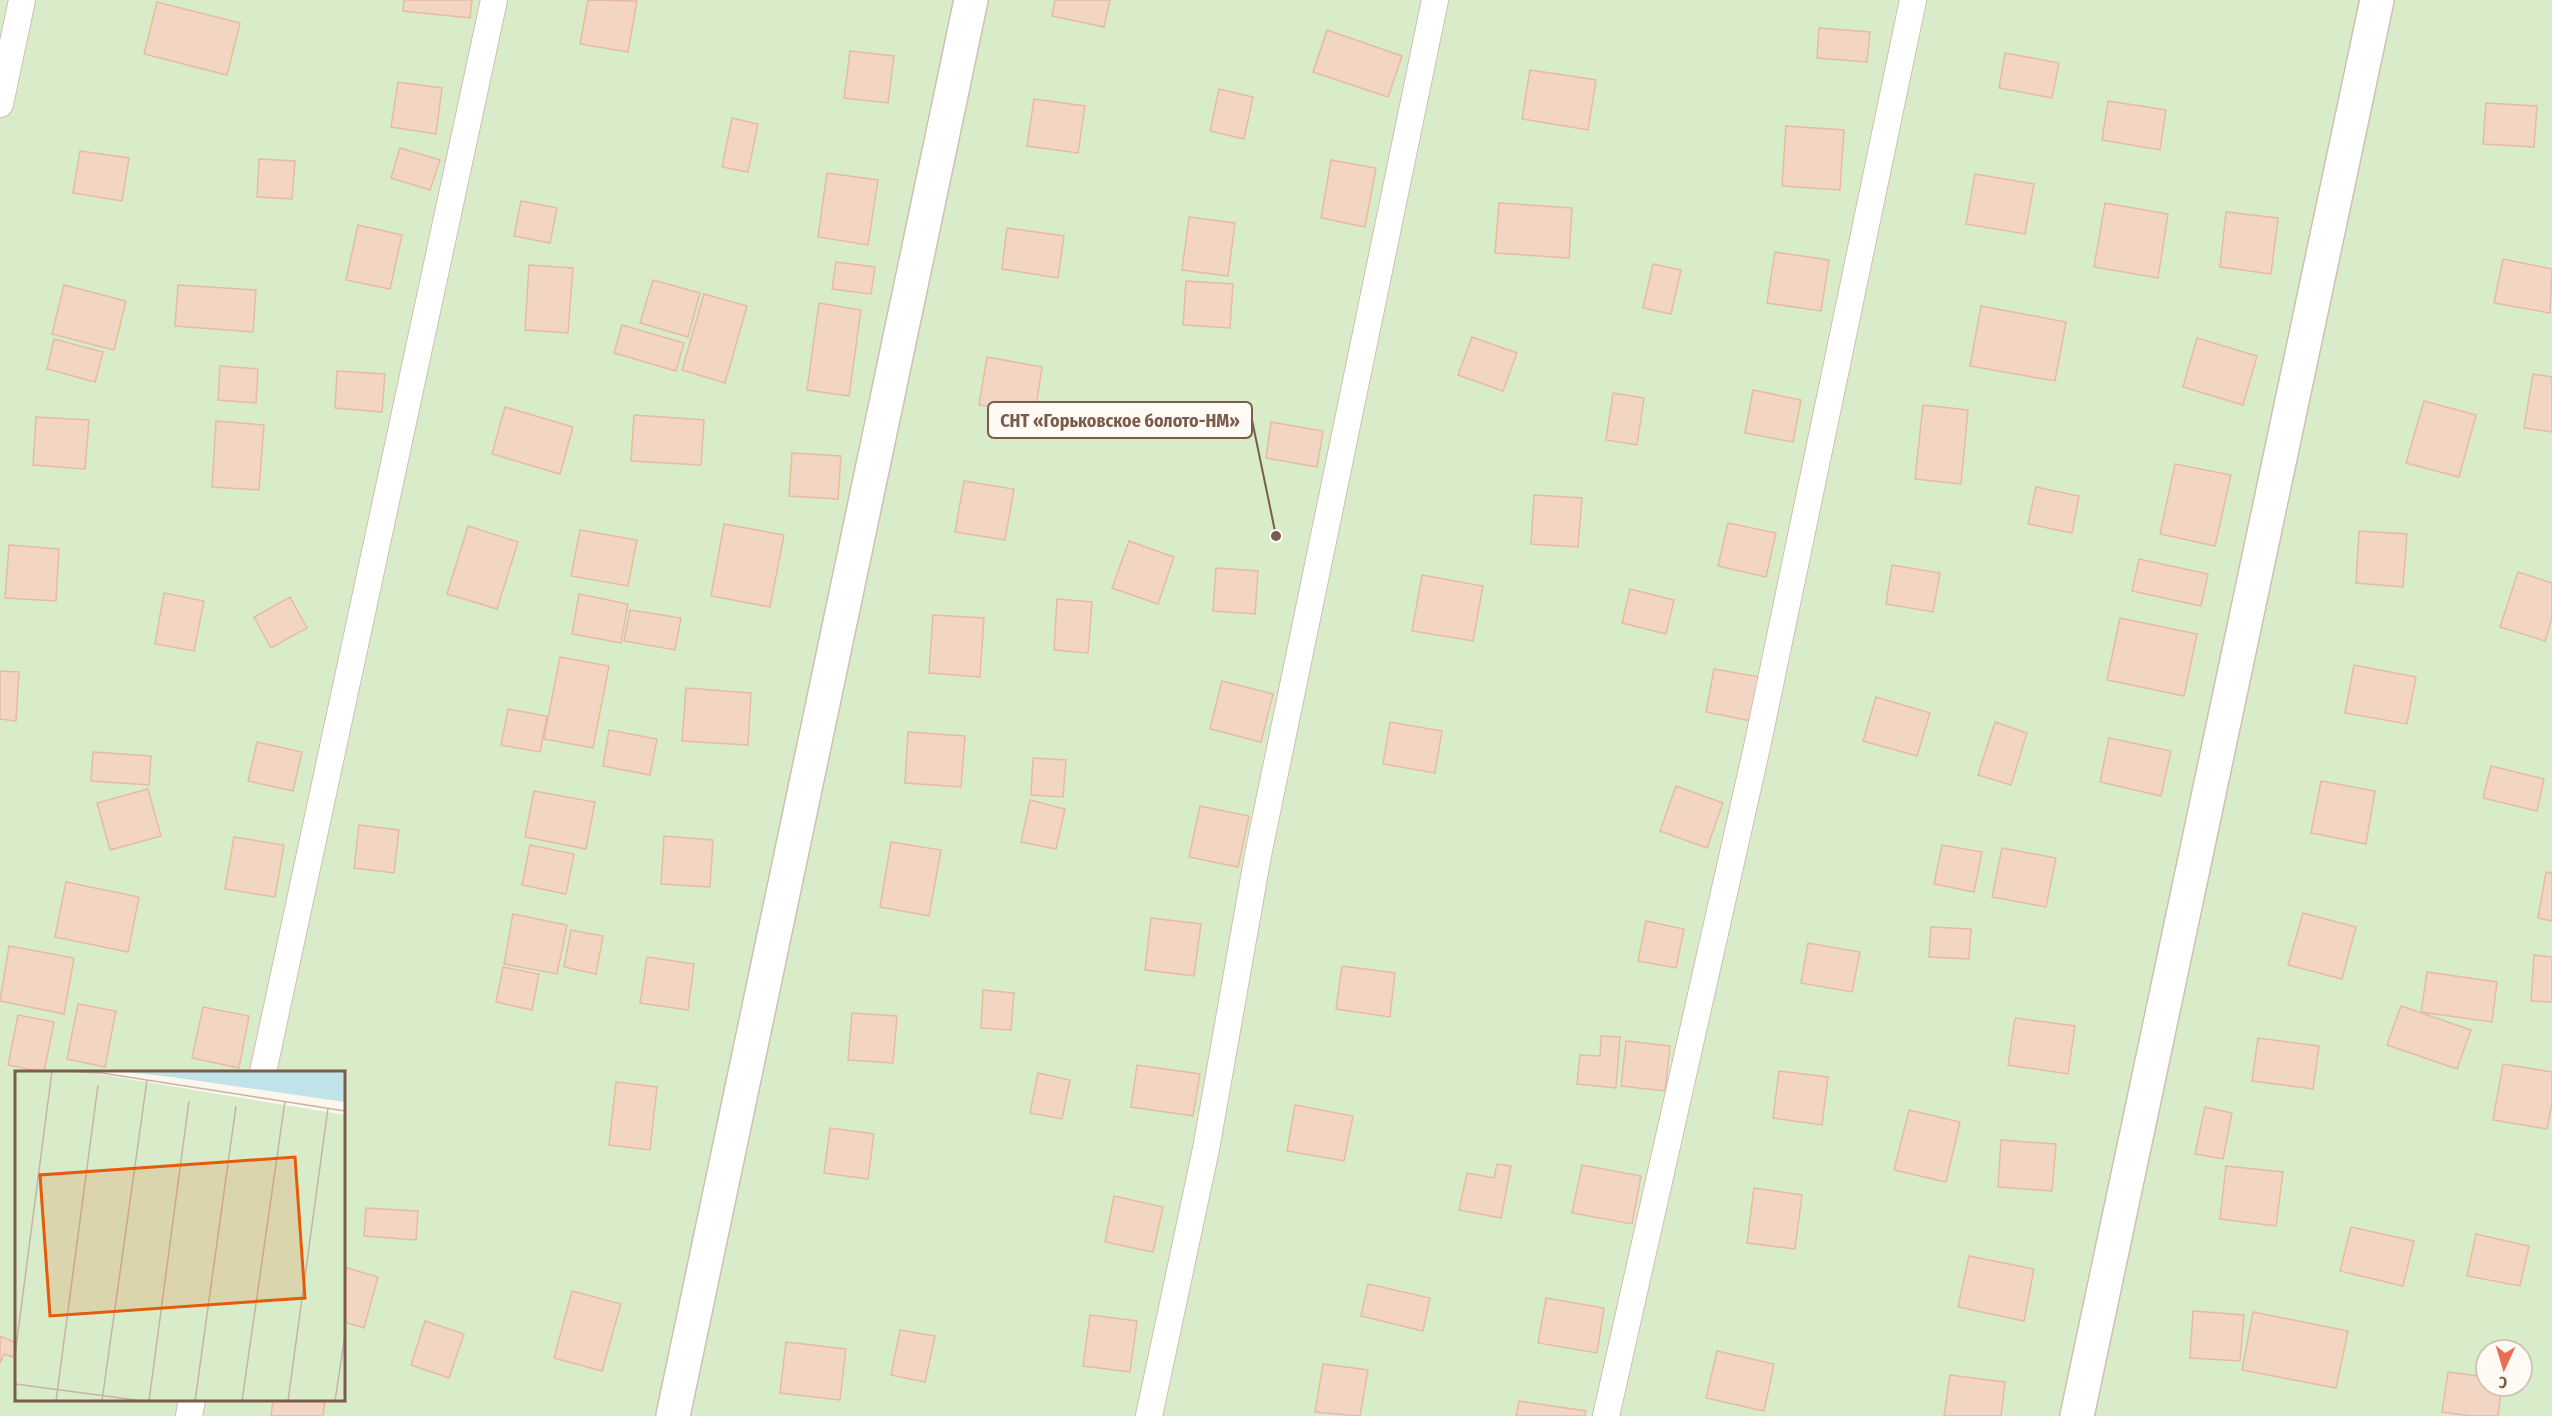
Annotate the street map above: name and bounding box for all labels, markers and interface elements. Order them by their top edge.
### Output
callout: СНТ «Горьковское болото-НМ» [988,402,1252,438]
text: СНТ «Горьковское болото-НМ» [1000,410,1240,432]
inset map [15,1071,345,1401]
north arrow [2474,1338,2534,1398]
text: С [2498,1373,2508,1392]

